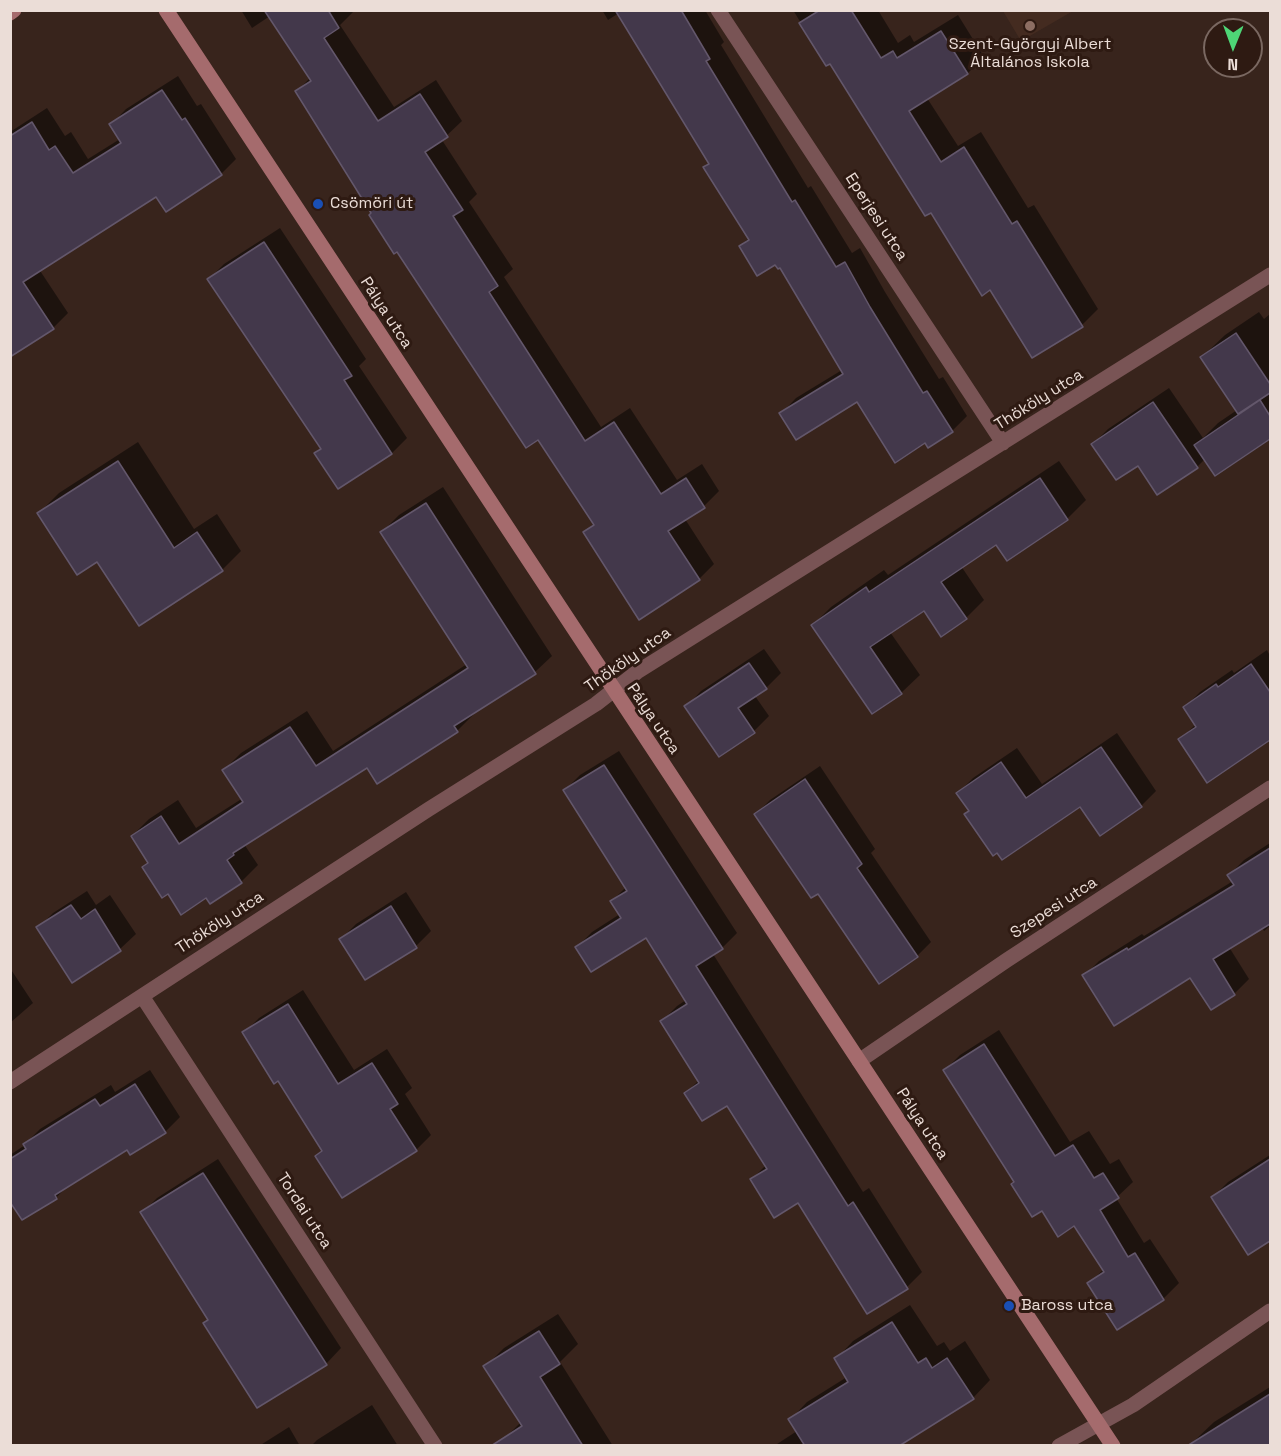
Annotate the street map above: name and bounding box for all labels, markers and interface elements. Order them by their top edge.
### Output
north arrow [1203,18,1263,78]
marker: Szent-Györgyi Albert Általános Iskola [1023,19,1037,33]
place label: Szent-Györgyi Albert Általános Iskola [949,35,1111,73]
text: N [1227,54,1238,75]
street label: Eperjesi utca [841,170,911,264]
place label: Csömöri út [330,194,413,214]
marker: Csömöri út [311,197,325,211]
street label: Pálya utca [356,274,416,352]
street label: Thököly utca [991,365,1087,435]
street label: Thököly utca [581,623,675,697]
street label: Pálya utca [622,680,684,758]
street label: Szepesi utca [1007,873,1101,943]
street label: Thököly utca [173,888,267,958]
street label: Pálya utca [892,1085,952,1163]
street label: Tordai utca [272,1169,336,1253]
place label: Baross utca [1021,1296,1113,1316]
marker: Baross utca [1002,1299,1016,1313]

